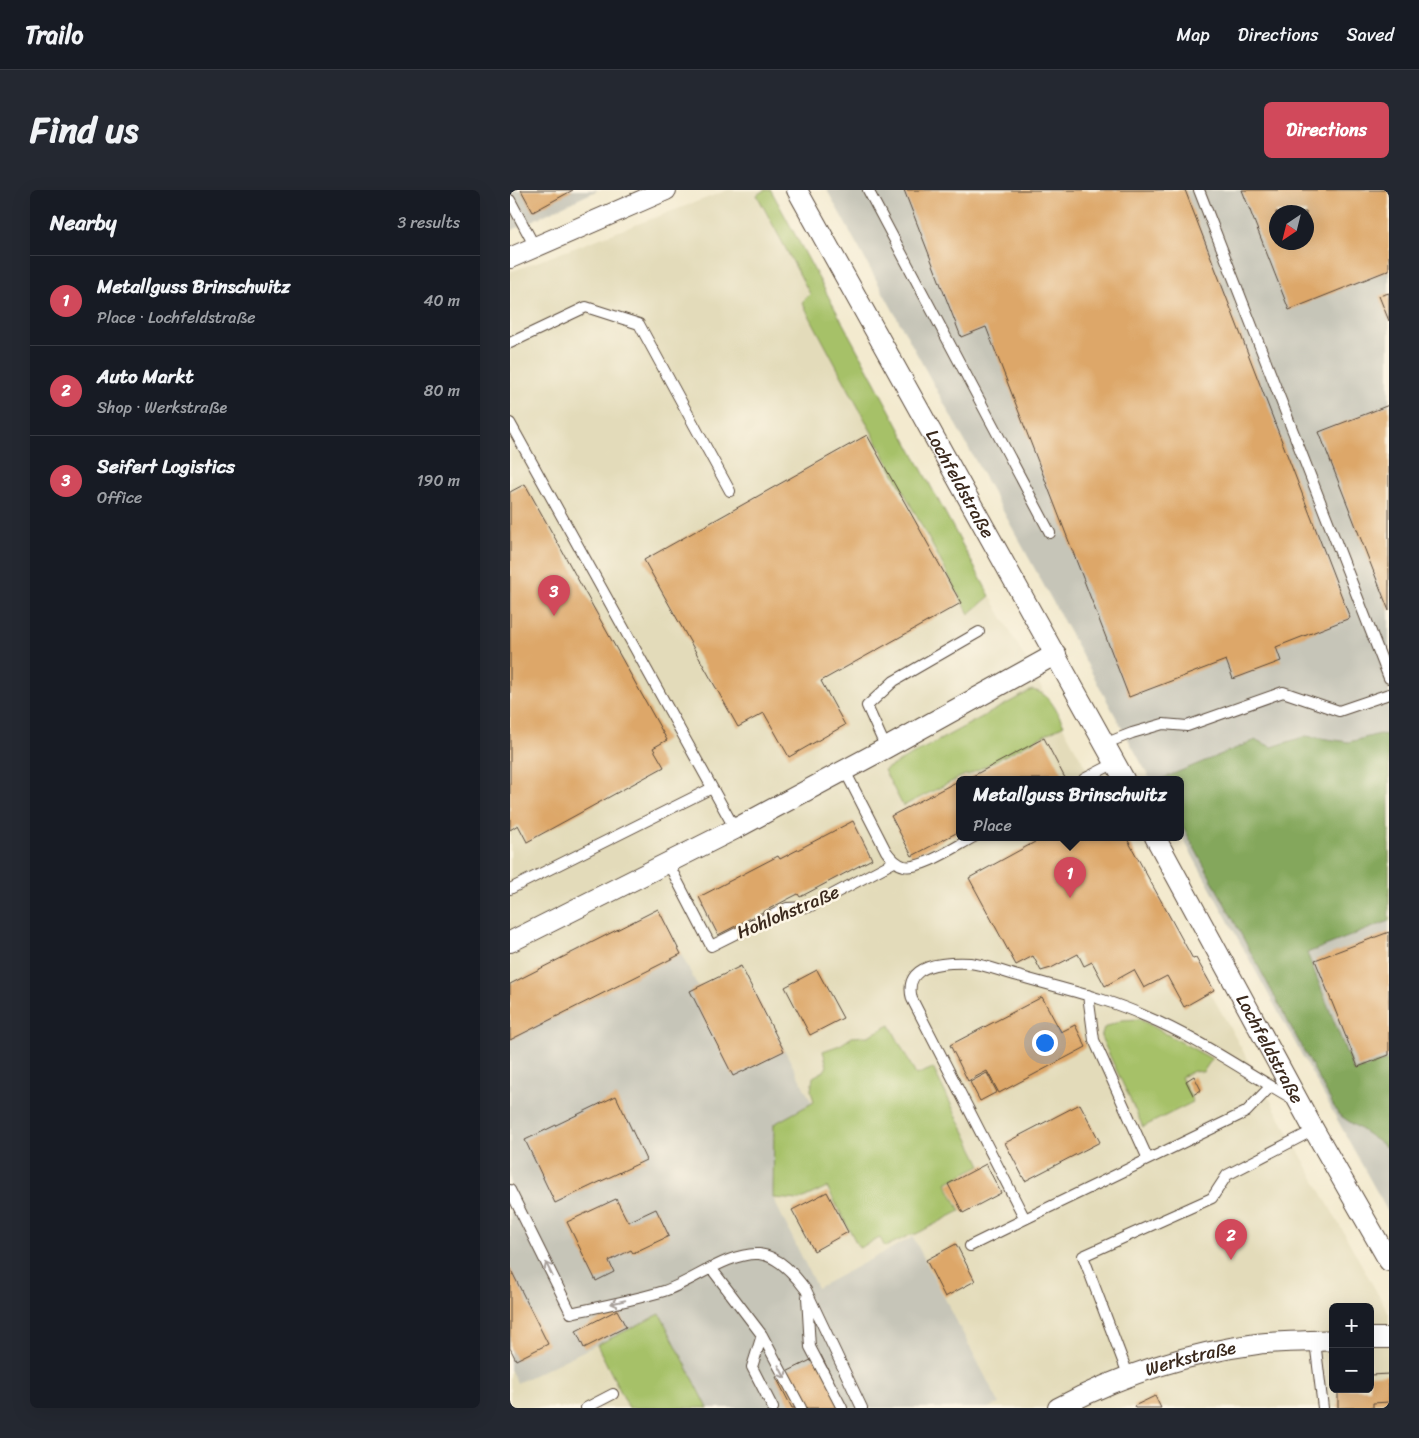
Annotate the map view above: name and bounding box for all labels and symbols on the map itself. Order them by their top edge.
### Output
north arrow [1269,205,1314,250]
street label: Lochfeldstraße [917,423,1003,544]
pin: 3 [538,575,570,616]
pin: 1 [1054,857,1086,898]
street label: Hohlohstraße [731,876,845,948]
street label: Lochfeldstraße [1227,988,1313,1110]
your location [1032,1030,1058,1056]
pin: 2 [1215,1219,1247,1260]
one-way arrow [544,1262,553,1277]
one-way arrow [610,1298,626,1307]
street label: Werkstraße [1141,1331,1239,1385]
one-way arrow [777,1364,787,1379]

